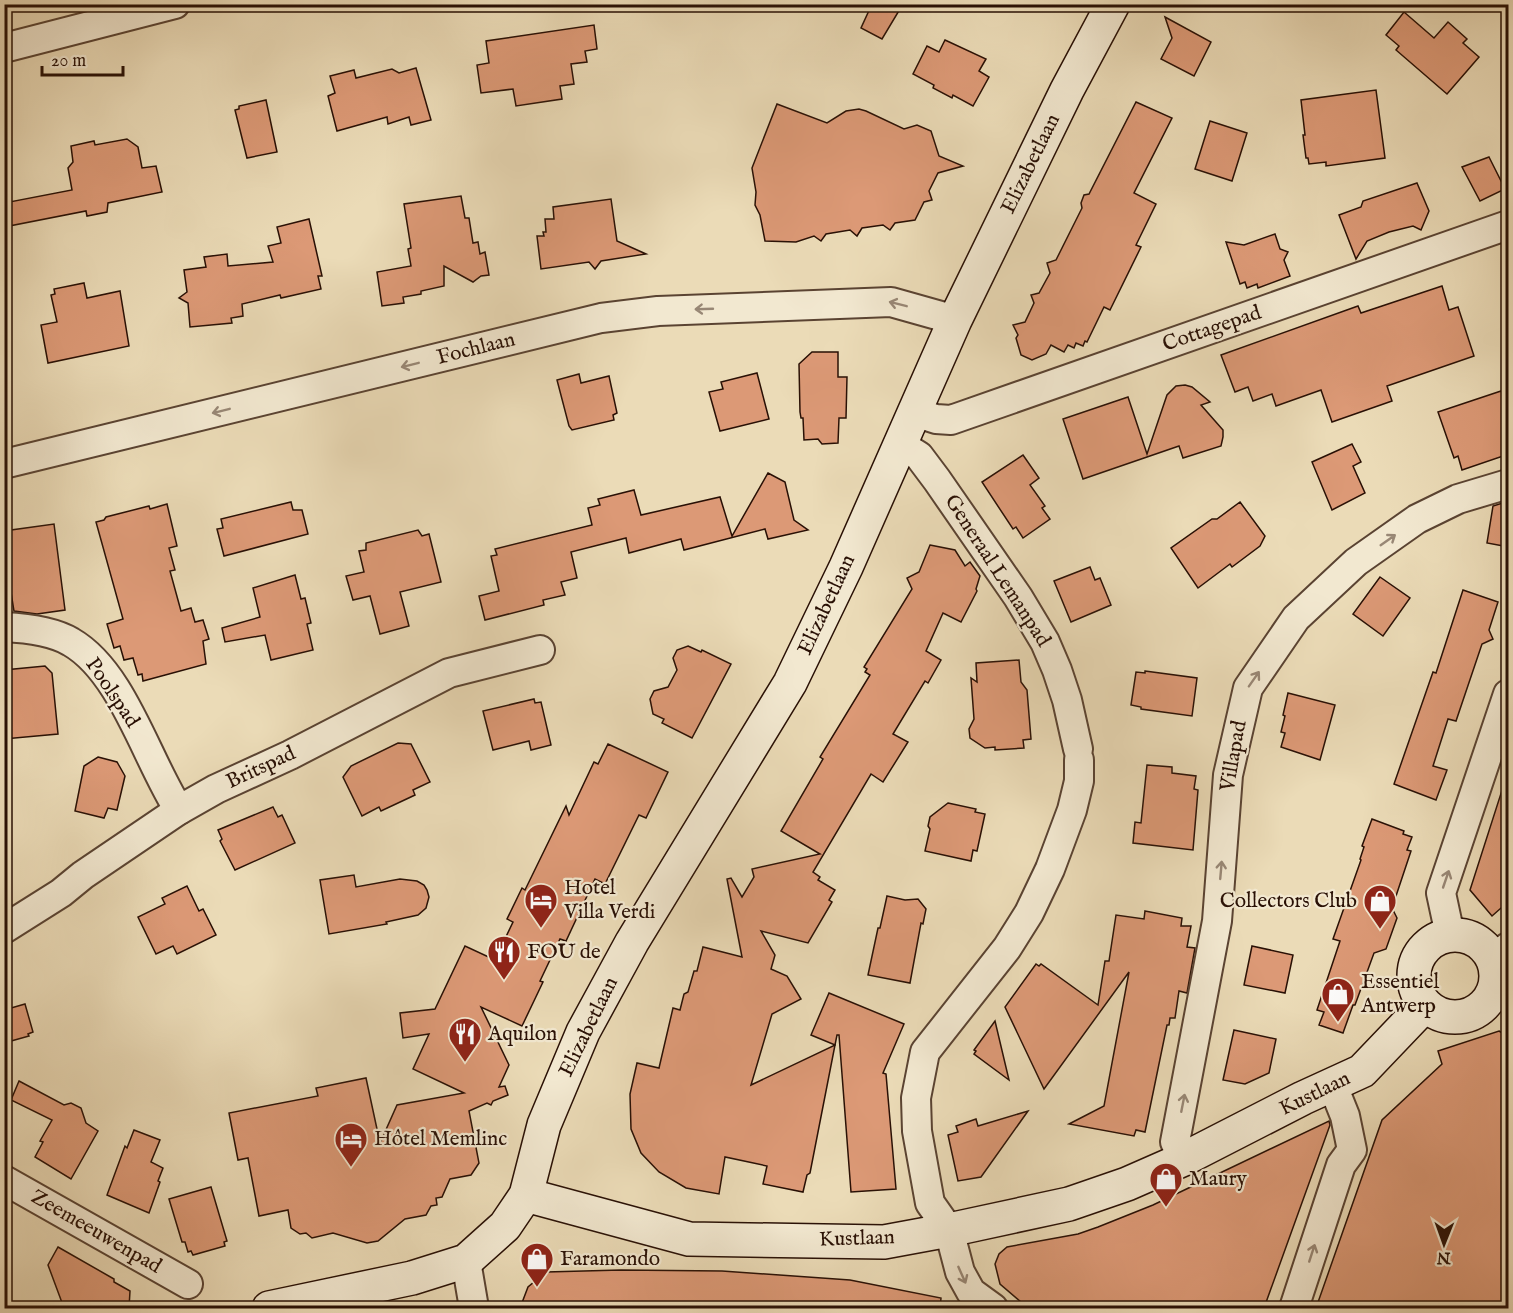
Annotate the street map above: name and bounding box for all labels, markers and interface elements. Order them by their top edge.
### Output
scale bar [42,39,123,77]
text: 20 m [51,50,86,73]
street label: Elizabetlaan [995,110,1067,218]
one-way arrow [889,298,908,310]
street label: Cottagepad [1159,299,1266,358]
one-way arrow [694,304,714,315]
street label: Fochlaan [434,326,518,372]
one-way arrow [401,359,420,371]
one-way arrow [211,406,230,418]
street label: Generaal Lemanpad [938,490,1057,653]
one-way arrow [1379,534,1395,546]
street label: Elizabetlaan [792,550,862,660]
street label: Poolspad [79,653,146,734]
one-way arrow [1248,671,1260,688]
street label: Villapad [1214,718,1254,795]
street label: Britspad [222,740,301,796]
one-way arrow [1216,860,1227,880]
one-way arrow [1441,870,1452,889]
place label: Hotel Villa Verdi [563,875,655,926]
hotel icon: Hotel Villa Verdi [523,882,559,929]
shop icon: Collectors Club [1362,883,1398,930]
place label: Collectors Club [1220,888,1357,915]
restaurant icon: FOU de [486,934,522,981]
place label: FOU de [527,939,601,966]
place label: Essentiel Antwerp [1360,969,1439,1020]
street label: Elizabetlaan [553,973,625,1081]
shop icon: Essentiel Antwerp [1320,976,1356,1023]
restaurant icon: Aquilon [447,1016,483,1063]
place label: Aquilon [487,1021,557,1048]
street label: Kustlaan [1275,1065,1355,1123]
one-way arrow [1178,1094,1189,1114]
hotel icon: Hôtel Memlinc [333,1121,369,1168]
place label: Hôtel Memlinc [374,1126,507,1153]
shop icon: Maury [1148,1161,1184,1208]
place label: Maury [1189,1166,1247,1193]
street label: Zeemeeuwenpad [26,1184,167,1281]
north arrow [1414,1214,1474,1274]
street label: Kustlaan [819,1224,895,1254]
shop icon: Faramondo [519,1241,555,1288]
one-way arrow [1308,1244,1319,1263]
place label: Faramondo [560,1246,660,1273]
text: N [1437,1247,1452,1267]
one-way arrow [957,1265,968,1283]

